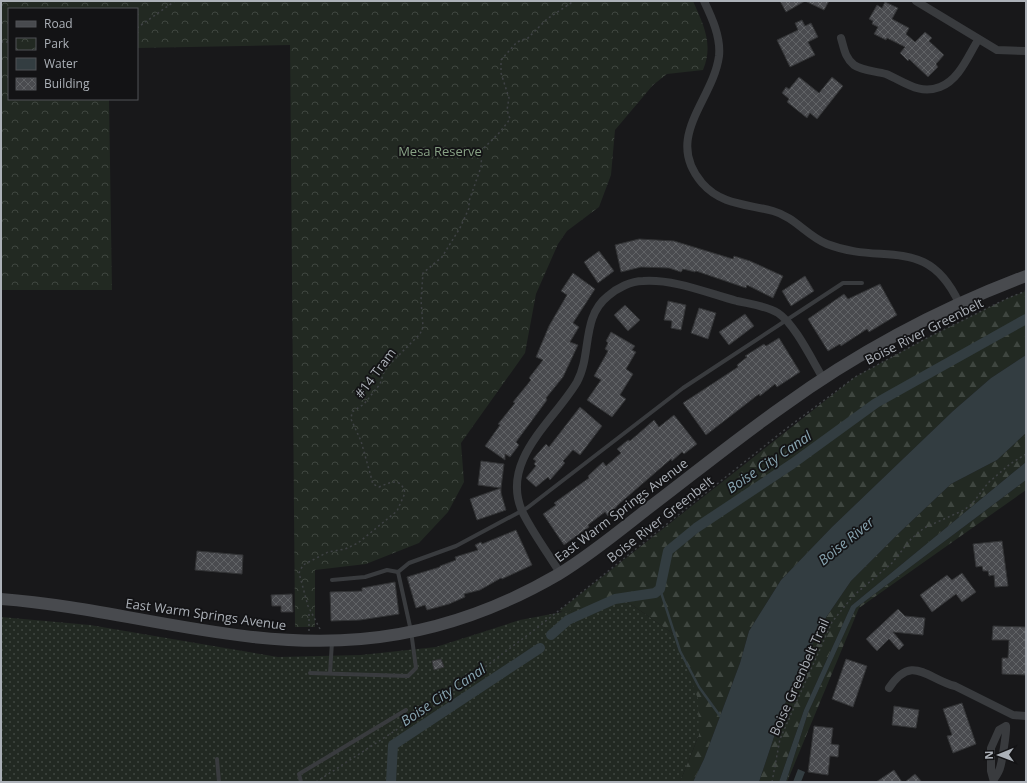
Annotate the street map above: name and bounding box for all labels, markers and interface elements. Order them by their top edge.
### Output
legend [8,8,138,100]
text: Road [44,15,73,32]
text: Park [44,35,70,52]
text: Water [44,55,78,72]
text: Building [44,75,90,92]
park label: Mesa Reserve [398,142,482,160]
street label: Boise River Greenbelt [862,293,987,369]
street label: #14 Tram [350,344,400,402]
water label: Boise City Canal [723,426,815,497]
street label: East Warm Springs Avenue [551,454,691,566]
street label: Boise River Greenbelt [603,471,717,566]
water label: Boise River [814,512,878,569]
street label: East Warm Springs Avenue [124,594,288,634]
street label: Boise Greenbelt Trail [765,616,833,738]
water label: Boise City Canal [397,659,489,730]
north arrow [979,735,1019,775]
text: N [981,751,996,760]

